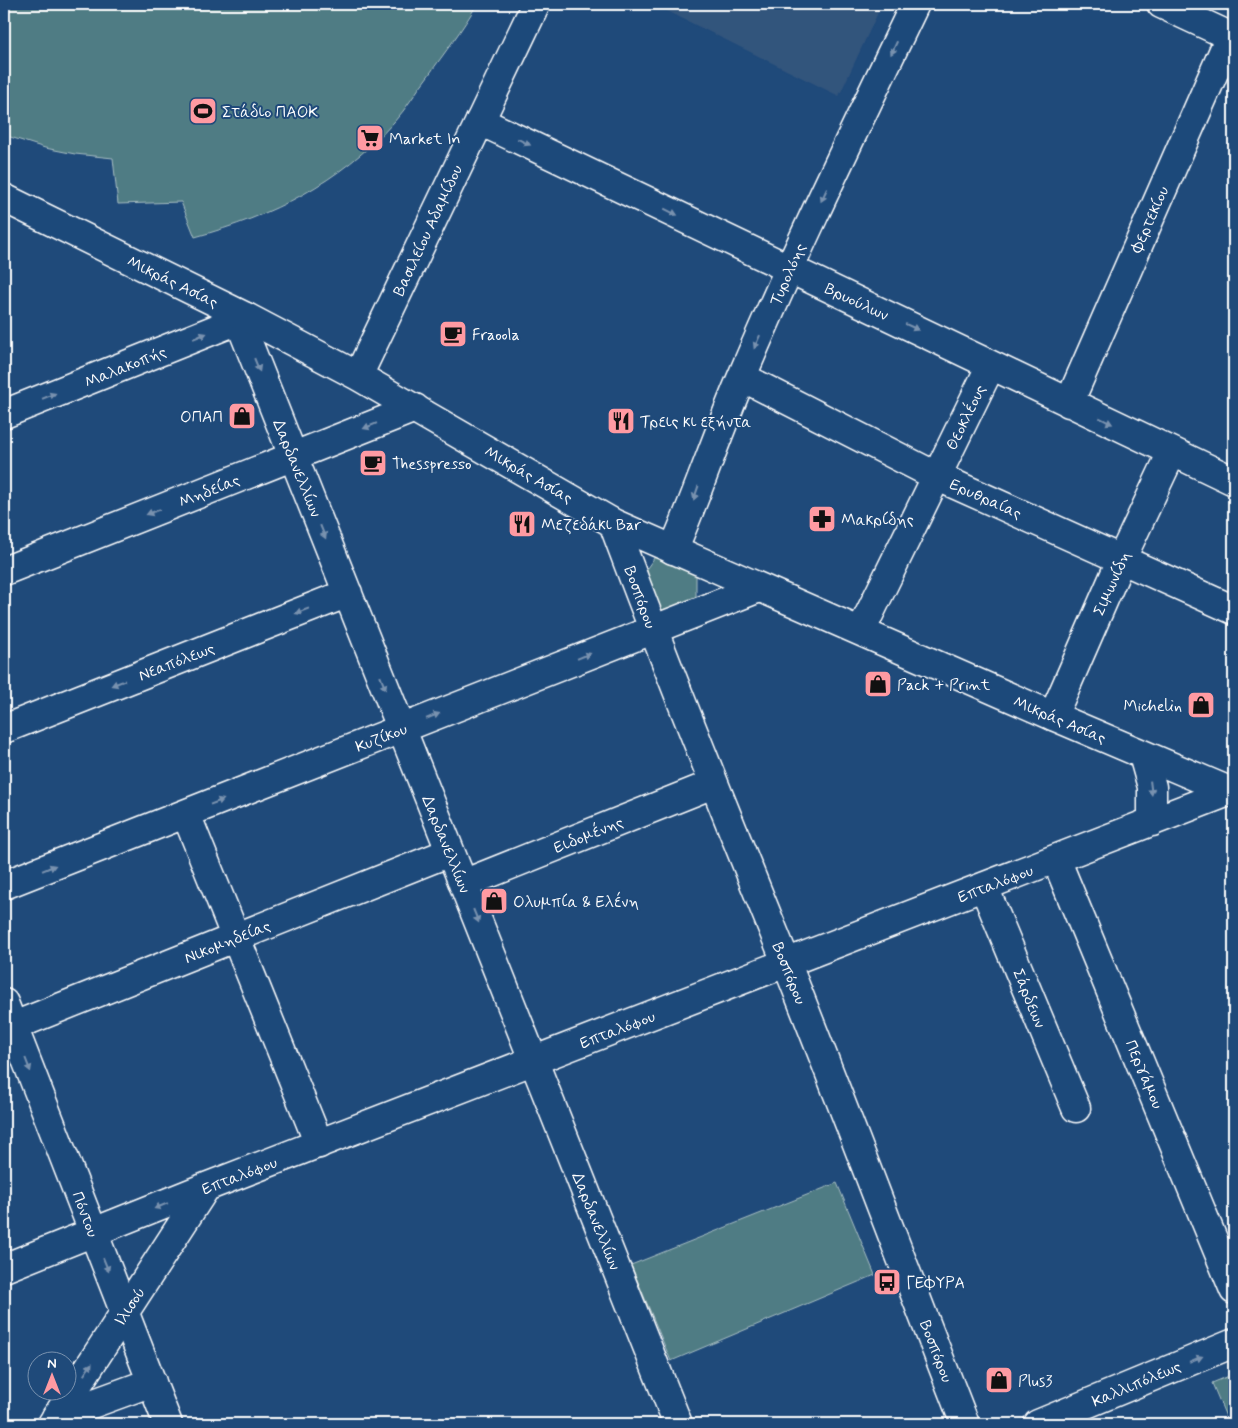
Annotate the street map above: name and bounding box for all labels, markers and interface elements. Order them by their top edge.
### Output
one-way arrow [890,41,898,55]
sports icon: Στάδιο ΠΑΟΚ [188,96,218,126]
place label: Στάδιο ΠΑΟΚ [222,102,318,123]
supermarket icon: Market In [355,123,385,153]
place label: Market In [389,129,461,150]
one-way arrow [517,138,531,146]
street label: Βασιλείου Αδαμίδου [389,162,468,300]
street label: Φερτεκίου [1126,183,1174,257]
one-way arrow [820,187,828,202]
one-way arrow [664,208,678,216]
street label: Τυρολόης [765,240,811,309]
street label: Μικράς Ασίας [123,251,221,313]
street label: Βρυούλων [821,278,892,326]
cafe icon: Fraoola [438,319,468,349]
one-way arrow [905,323,919,331]
place label: Fraoola [472,325,520,346]
one-way arrow [193,331,207,339]
one-way arrow [752,335,760,349]
street label: Μαλακοπής [82,341,170,393]
one-way arrow [253,358,261,373]
street label: Θεοκλέους [941,381,991,454]
one-way arrow [42,392,57,400]
shop icon: ΟΠΑΠ [227,401,257,431]
restaurant icon: Τρεις κι εξήντα [606,406,636,436]
place label: ΟΠΑΠ [180,407,223,428]
place label: Τρεις κι εξήντα [640,412,752,433]
street label: Δαρδανελλίων [267,417,326,521]
one-way arrow [1099,417,1113,425]
one-way arrow [363,423,377,431]
street label: Μικράς Ασίας [480,442,576,509]
cafe icon: Thesspresso [358,448,388,478]
place label: Thesspresso [392,454,472,475]
street label: Μηδείας [176,470,243,513]
street label: Ερυθραίας [946,474,1025,525]
one-way arrow [692,486,700,501]
pharmacy icon: Μακρίδης [807,504,837,534]
one-way arrow [146,508,161,516]
restaurant icon: Μεζεδάκι Bar [507,509,537,539]
place label: Μακρίδης [841,510,914,531]
place label: Μεζεδάκι Bar [541,515,641,536]
one-way arrow [320,525,328,540]
street label: Σιμωνίδη [1089,548,1136,619]
street label: Βοσπόρου [619,563,661,632]
one-way arrow [294,607,309,615]
street label: Νεαπόλεως [135,638,218,687]
one-way arrow [577,652,591,660]
shop icon: Pack + Print [863,669,893,699]
place label: Pack + Print [897,675,991,696]
one-way arrow [380,676,388,691]
one-way arrow [111,680,126,688]
shop icon: Michelin [1186,690,1216,720]
street label: Μικράς Ασίας [1010,691,1109,749]
place label: Michelin [1123,696,1182,717]
one-way arrow [426,712,440,720]
street label: Κυζίκου [353,719,410,758]
one-way arrow [1147,780,1155,796]
street label: Δαρδανελλίων [416,793,475,897]
one-way arrow [209,797,224,805]
street label: Ειδομένης [550,811,627,859]
street label: Επταλόφου [955,860,1036,908]
one-way arrow [42,863,56,871]
shop icon: Ολυμπία & Ελένη [479,886,509,916]
place label: Ολυμπία & Ελένη [513,891,639,913]
one-way arrow [472,909,480,923]
street label: Νικομηδείας [181,916,274,969]
street label: Βοσπόρου [767,939,811,1008]
street label: Σάρδεων [1007,966,1050,1031]
street label: Επταλόφου [577,1006,658,1054]
street label: Περγάμου [1120,1037,1168,1112]
one-way arrow [24,1058,32,1073]
street label: Επταλόφου [199,1152,280,1200]
street label: Δαρδανελλίων [566,1170,625,1274]
street label: Πόντου [66,1189,103,1240]
one-way arrow [154,1202,168,1210]
one-way arrow [103,1258,111,1272]
bus stop icon: ΓΕΦΥΡΑ [872,1267,902,1297]
place label: ΓΕΦΥΡΑ [906,1273,965,1294]
street label: Ιλισού [110,1283,151,1330]
street label: Βοσπόρου [914,1317,957,1386]
north arrow [28,1350,78,1400]
one-way arrow [1189,1354,1203,1362]
text: N [47,1355,57,1373]
street label: Καλλιπόλεως [1089,1356,1184,1413]
one-way arrow [83,1362,93,1376]
shop icon: Plus3 [984,1365,1014,1395]
place label: Plus3 [1018,1371,1053,1392]

